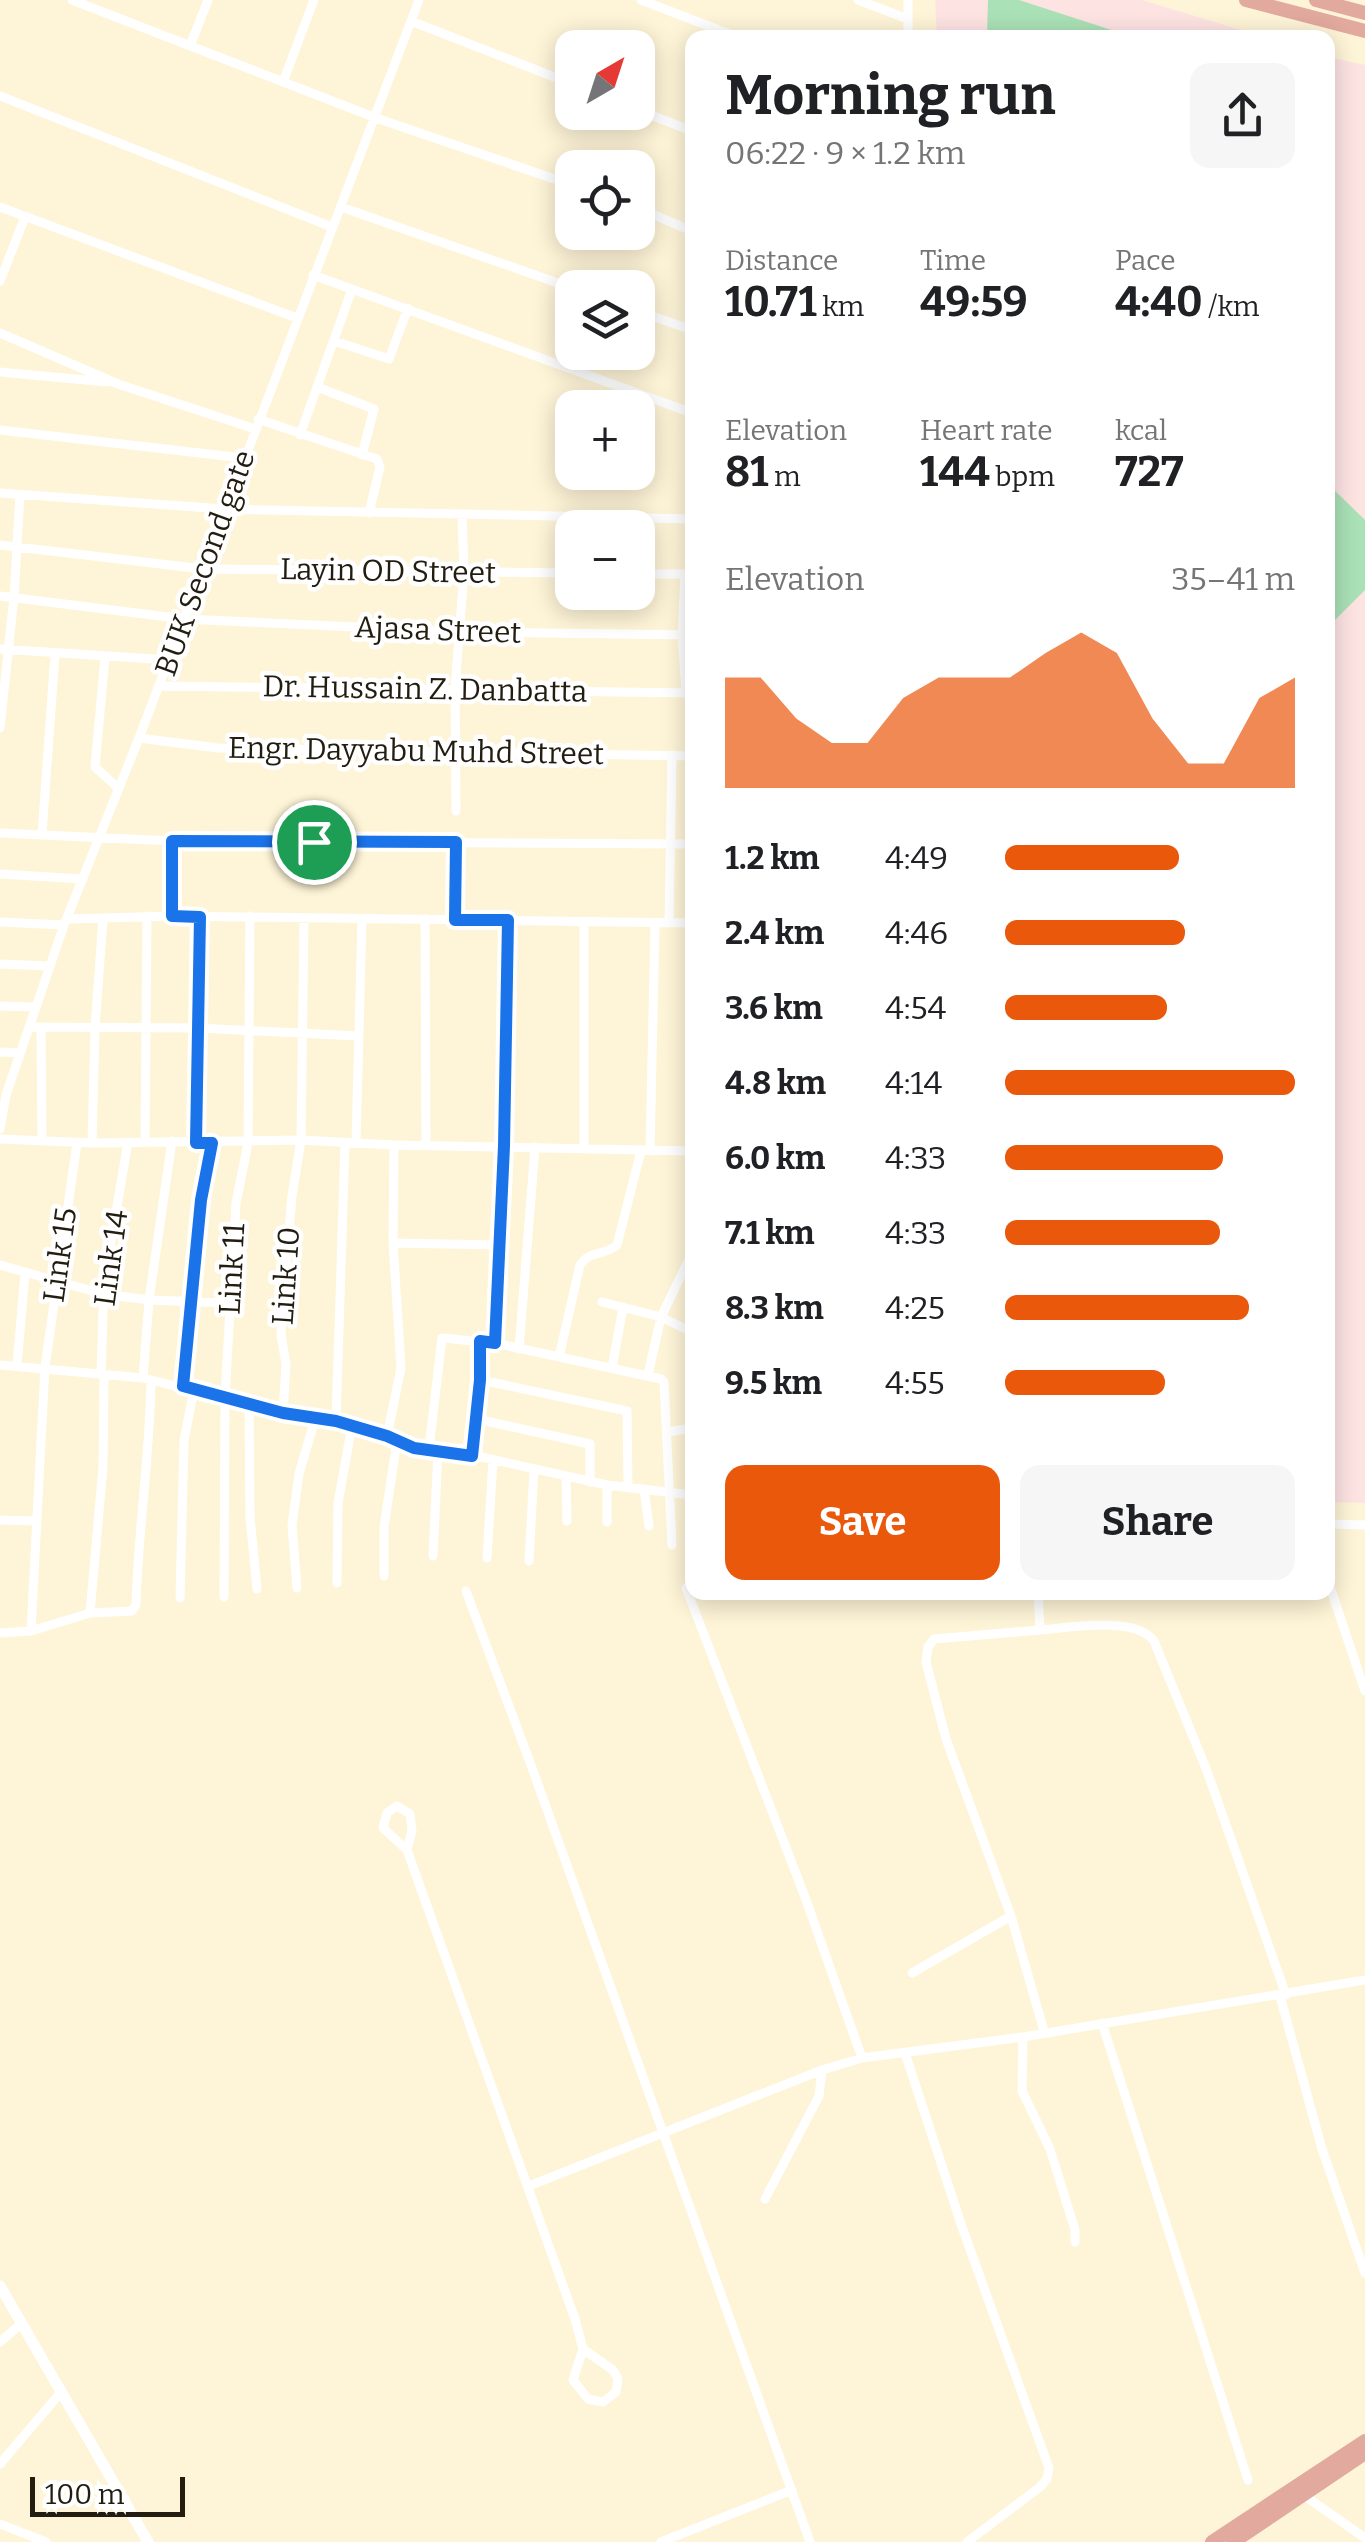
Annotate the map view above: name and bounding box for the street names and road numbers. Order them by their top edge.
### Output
street label: BUK Second gate [147,445,263,681]
street label: Layin OD Street [280,551,496,591]
street label: Ajasa Street [354,609,522,651]
street label: Dr. Hussain Z. Danbatta [262,668,588,710]
street label: Engr. Dayyabu Muhd Street [228,730,605,772]
street label: Link 15 [36,1205,84,1305]
street label: Link 14 [86,1207,136,1308]
street label: Link 11 [212,1222,252,1316]
street label: Link 10 [265,1226,307,1326]

